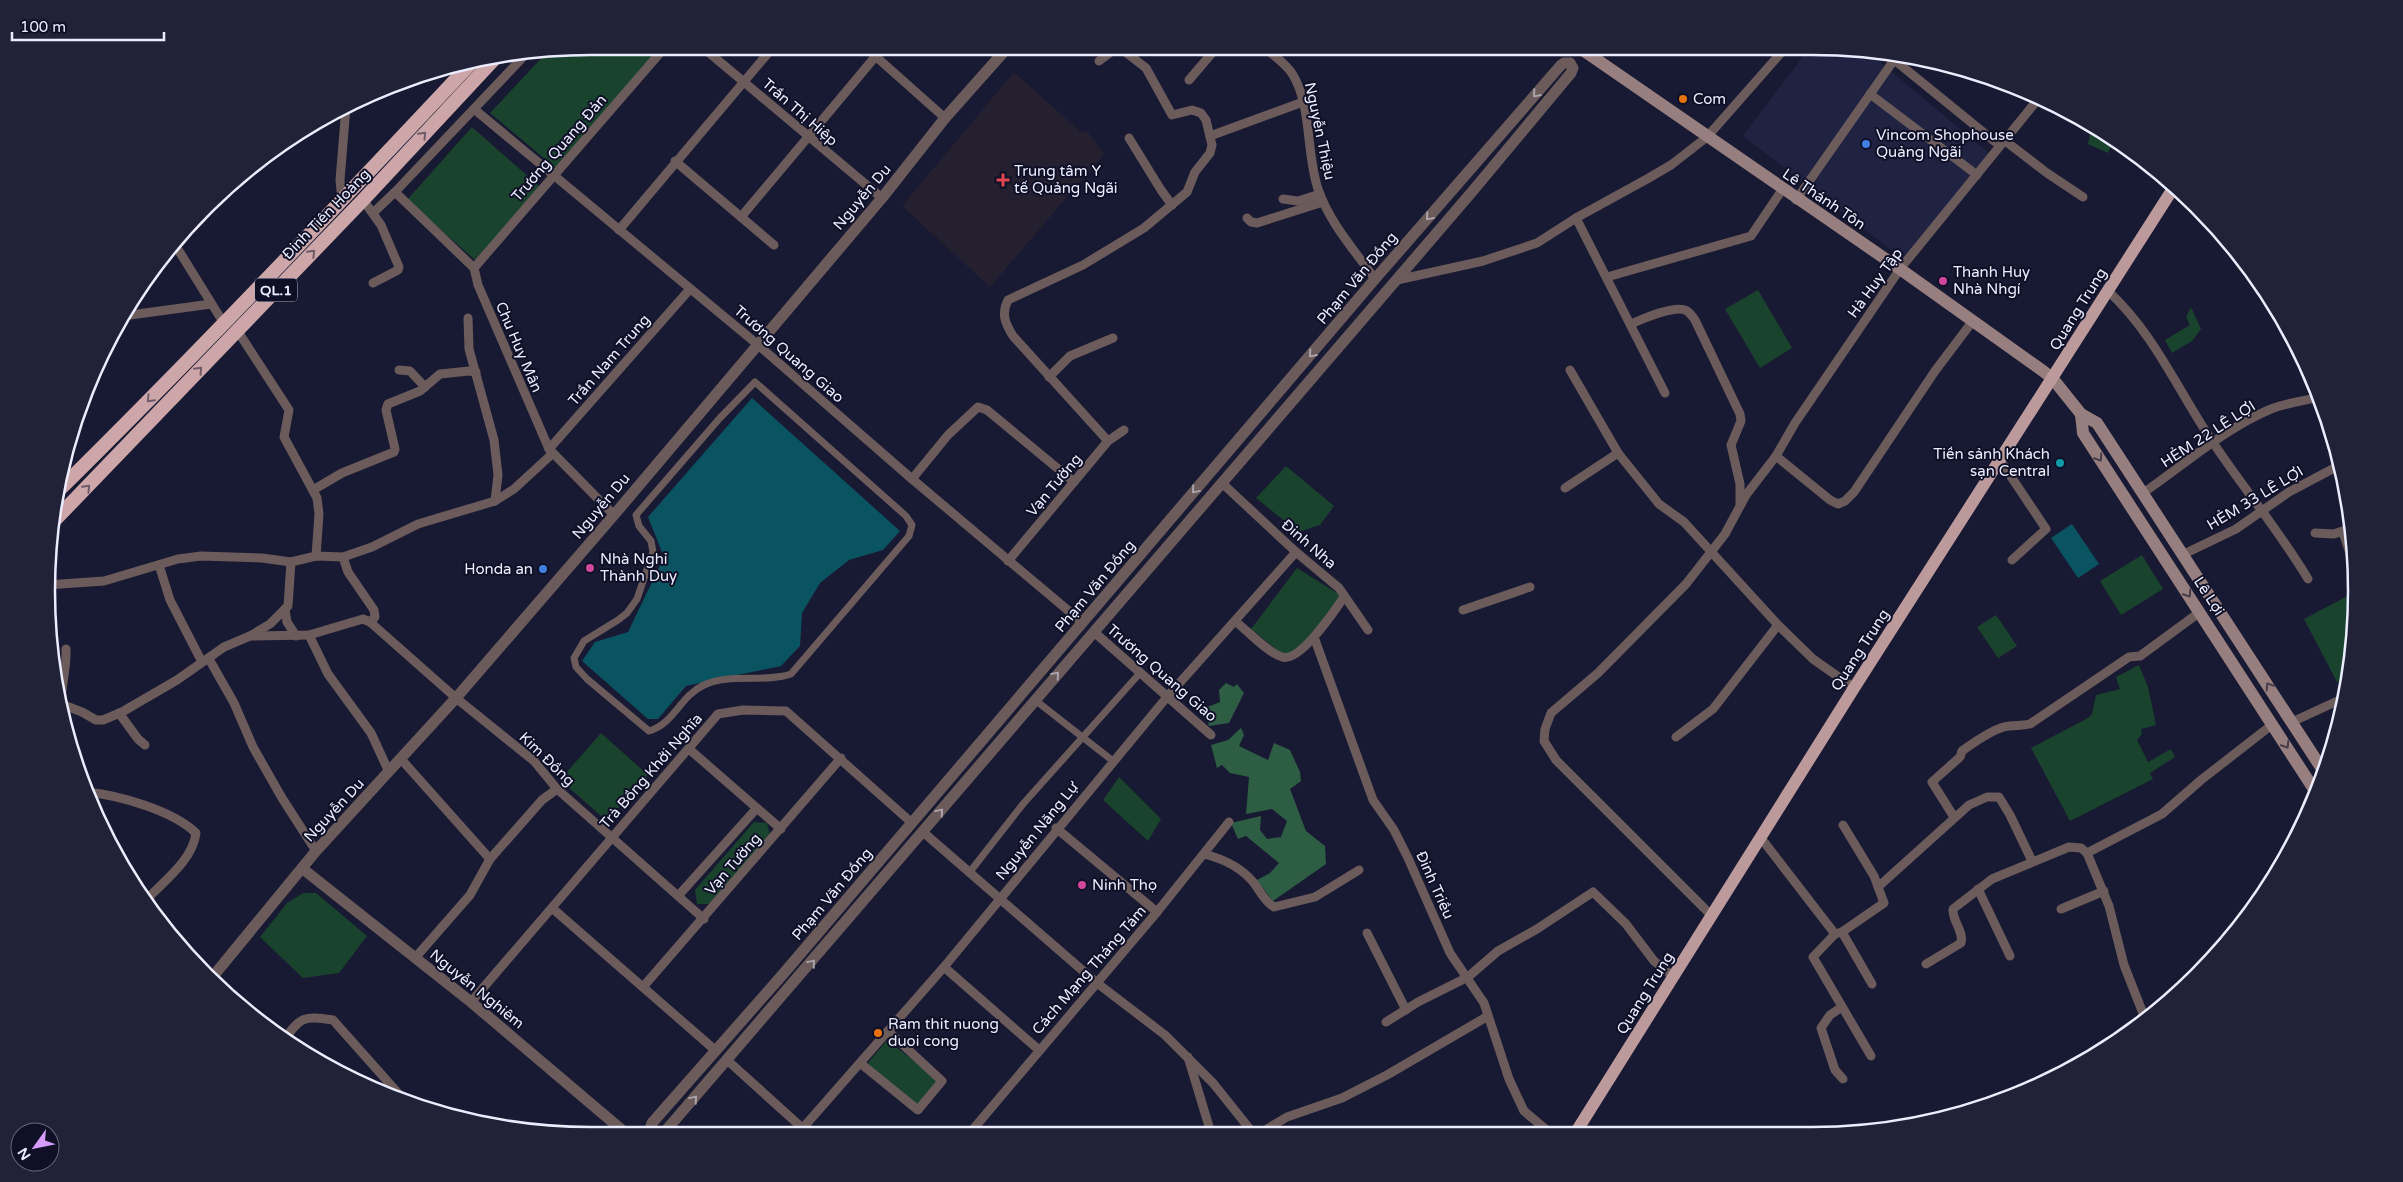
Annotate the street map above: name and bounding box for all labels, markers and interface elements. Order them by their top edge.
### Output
scale bar [12,10,165,42]
text: 100 m [20,18,66,36]
street label: Trần Thị Hiệp [759,74,841,150]
street label: Nguyễn Thiệu [1301,80,1339,182]
one-way arrow [1533,88,1542,97]
place label: Com [1693,90,1726,108]
street label: Trương Quang Đản [508,91,610,205]
marker: Com [1677,93,1689,105]
place label: Vincom Shophouse Quảng Ngãi [1876,126,2014,161]
one-way arrow [417,131,426,140]
marker: Vincom Shophouse Quảng Ngãi [1860,138,1872,150]
street label: Nguyễn Du [829,160,895,234]
place label: Trung tâm Y tế Quảng Ngãi [1014,162,1118,197]
street label: Đinh Tiên Hoàng [278,165,374,263]
street label: Lê Thánh Tôn [1779,165,1869,233]
marker: Trung tâm Y tế Quảng Ngãi [996,173,1010,187]
one-way arrow [1426,211,1435,220]
street label: Phạm Văn Đồng [1313,228,1401,328]
street label: Hà Huy Tập [1844,245,1906,321]
one-way arrow [306,249,315,258]
place label: Thanh Huy Nhà Nhgí [1953,263,2030,298]
street label: Quang Trung [2046,264,2110,354]
marker: Thanh Huy Nhà Nhgí [1937,275,1949,287]
road number: QL.1 [255,278,297,302]
street label: Chu Huy Mân [492,299,546,395]
street label: Trương Quang Giao [730,301,848,407]
street label: Trần Nam Trung [564,311,654,409]
one-way arrow [1309,348,1318,357]
one-way arrow [193,367,202,376]
one-way arrow [147,393,156,402]
street label: HẺM 22 LÊ LỢI [2157,397,2259,471]
place label: Tiền sảnh Khách sạn Central [1933,445,2050,480]
street label: Vạn Tường [1023,450,1085,520]
one-way arrow [2093,452,2102,462]
marker: Tiền sảnh Khách sạn Central [2054,457,2066,469]
street label: HẺM 33 LÊ LỢI [2204,462,2306,534]
street label: Nguyễn Du [568,469,634,543]
one-way arrow [81,484,90,493]
one-way arrow [1192,484,1201,493]
street label: Đinh Nha [1278,515,1340,573]
street label: Phạm Văn Đồng [1051,536,1139,636]
place label: Nhà Nghỉ Thành Duy [600,550,677,585]
place label: Honda an [464,560,533,578]
marker: Nhà Nghỉ Thành Duy [584,562,596,574]
marker: Honda an [537,563,549,575]
street label: Lê Lợi [2190,573,2228,619]
one-way arrow [2182,588,2191,598]
street label: Quang Trung [1827,606,1893,694]
street label: Trương Quang Giao [1103,620,1221,726]
one-way arrow [1051,672,1060,681]
one-way arrow [2266,683,2275,692]
street label: Trà Bồng Khởi Nghĩa [596,710,706,832]
street label: Kim Đồng [515,728,579,790]
one-way arrow [2280,740,2290,749]
street label: Nguyễn Du [300,775,368,845]
street label: Nguyễn Năng Lự [992,777,1083,884]
one-way arrow [934,809,943,818]
street label: Vạn Tường [701,829,765,899]
street label: Phạm Văn Đồng [788,844,876,944]
street label: Đinh Triều [1412,848,1458,922]
place label: Ninh Thọ [1092,876,1157,894]
marker: Ninh Thọ [1076,879,1088,891]
street label: Cách Mạng Tháng Tám [1028,902,1150,1038]
street label: Nguyễn Nghiêm [426,945,528,1033]
street label: Quang Trung [1613,948,1677,1038]
one-way arrow [806,960,815,969]
place label: Ram thit nuong duoi cong [888,1015,999,1050]
marker: Ram thit nuong duoi cong [872,1027,884,1039]
one-way arrow [689,1096,697,1105]
north arrow [10,1122,60,1172]
text: N [14,1144,35,1163]

